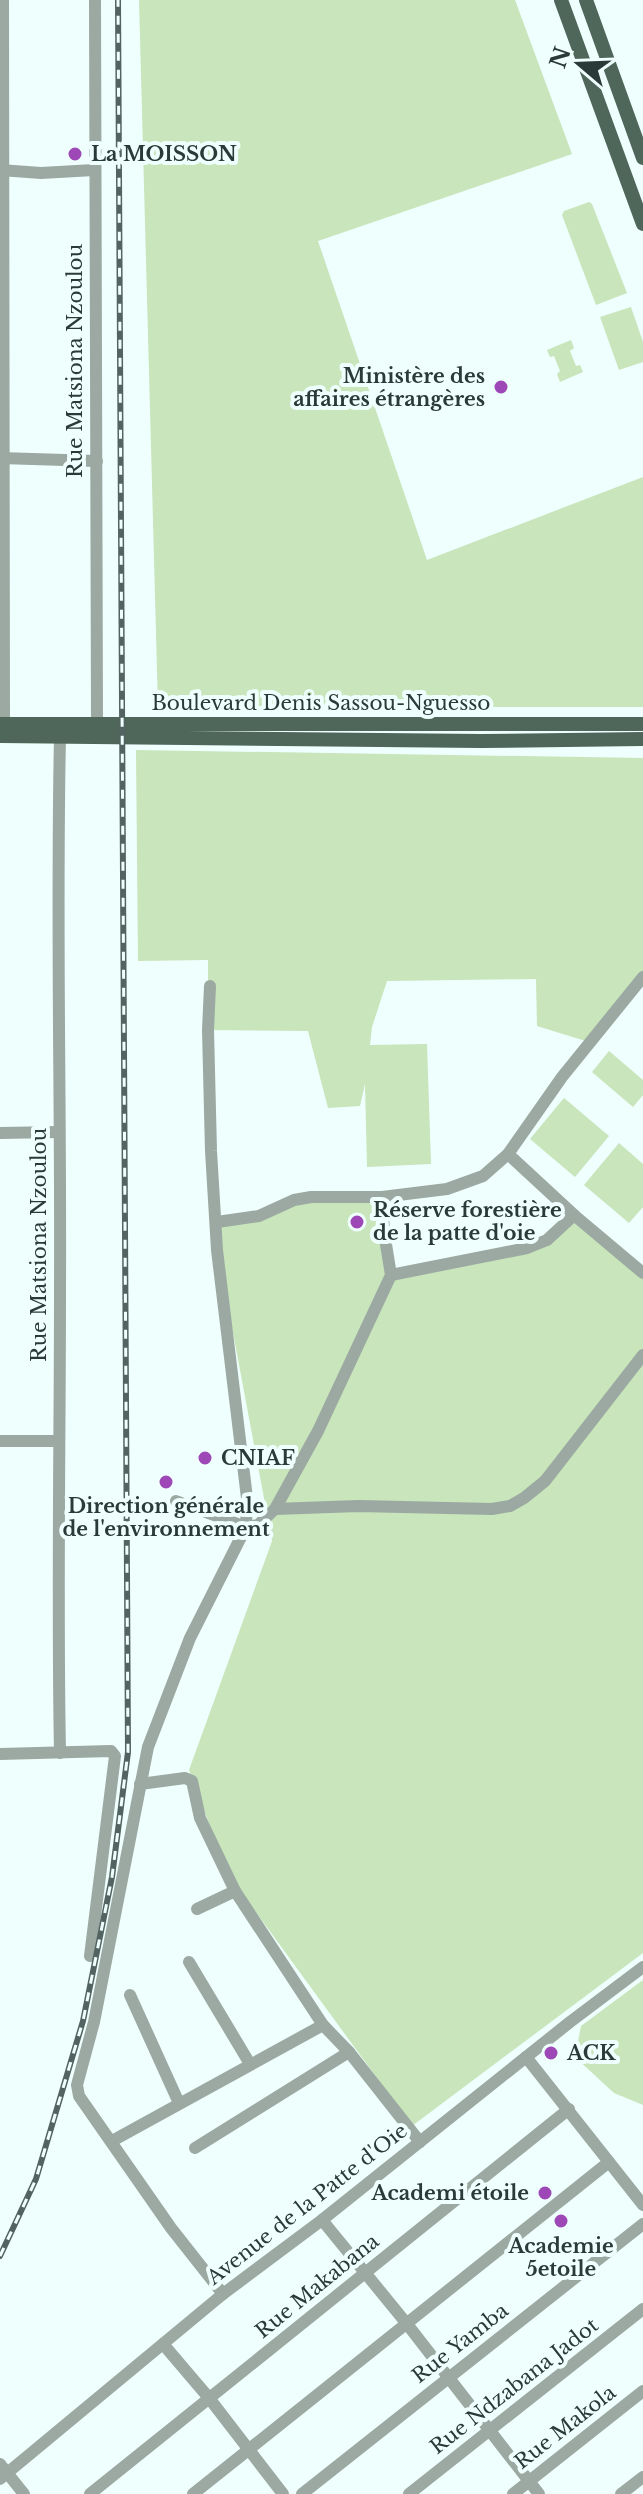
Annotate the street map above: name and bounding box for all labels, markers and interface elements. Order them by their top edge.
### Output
north arrow [539,24,619,104]
text: N [544,43,577,72]
place label: La MOISSON [91,142,237,166]
marker: La MOISSON [66,145,84,163]
street label: Rue Matsiona Nzoulou [63,244,87,478]
place label: Ministère des affaires étrangères [293,364,485,411]
marker: Ministère des affaires étrangères [492,378,510,396]
street label: Boulevard Denis Sassou-Nguesso [152,691,490,715]
street label: Rue Matsiona Nzoulou [27,1128,51,1362]
place label: Réserve forestière de la patte d'oie [373,1198,562,1245]
marker: Réserve forestière de la patte d'oie [348,1213,366,1231]
place label: CNIAF [221,1446,295,1470]
marker: CNIAF [196,1449,214,1467]
marker: Direction générale de l'environnement [157,1473,175,1491]
place label: Direction générale de l'environnement [62,1494,270,1541]
place label: ACK [566,2041,616,2065]
marker: ACK [542,2044,560,2062]
street label: Avenue de la Patte d'Oie [201,2118,412,2290]
place label: Academi étoile [371,2181,529,2205]
marker: Academi étoile [536,2184,554,2202]
marker: Academie 5etoile [552,2212,570,2230]
street label: Rue Makabana [251,2228,384,2343]
place label: Academie 5etoile [507,2234,614,2281]
street label: Rue Yamba [407,2298,513,2388]
street label: Rue Ndzabana Jadot [425,2313,603,2459]
street label: Rue Makola [510,2380,621,2474]

